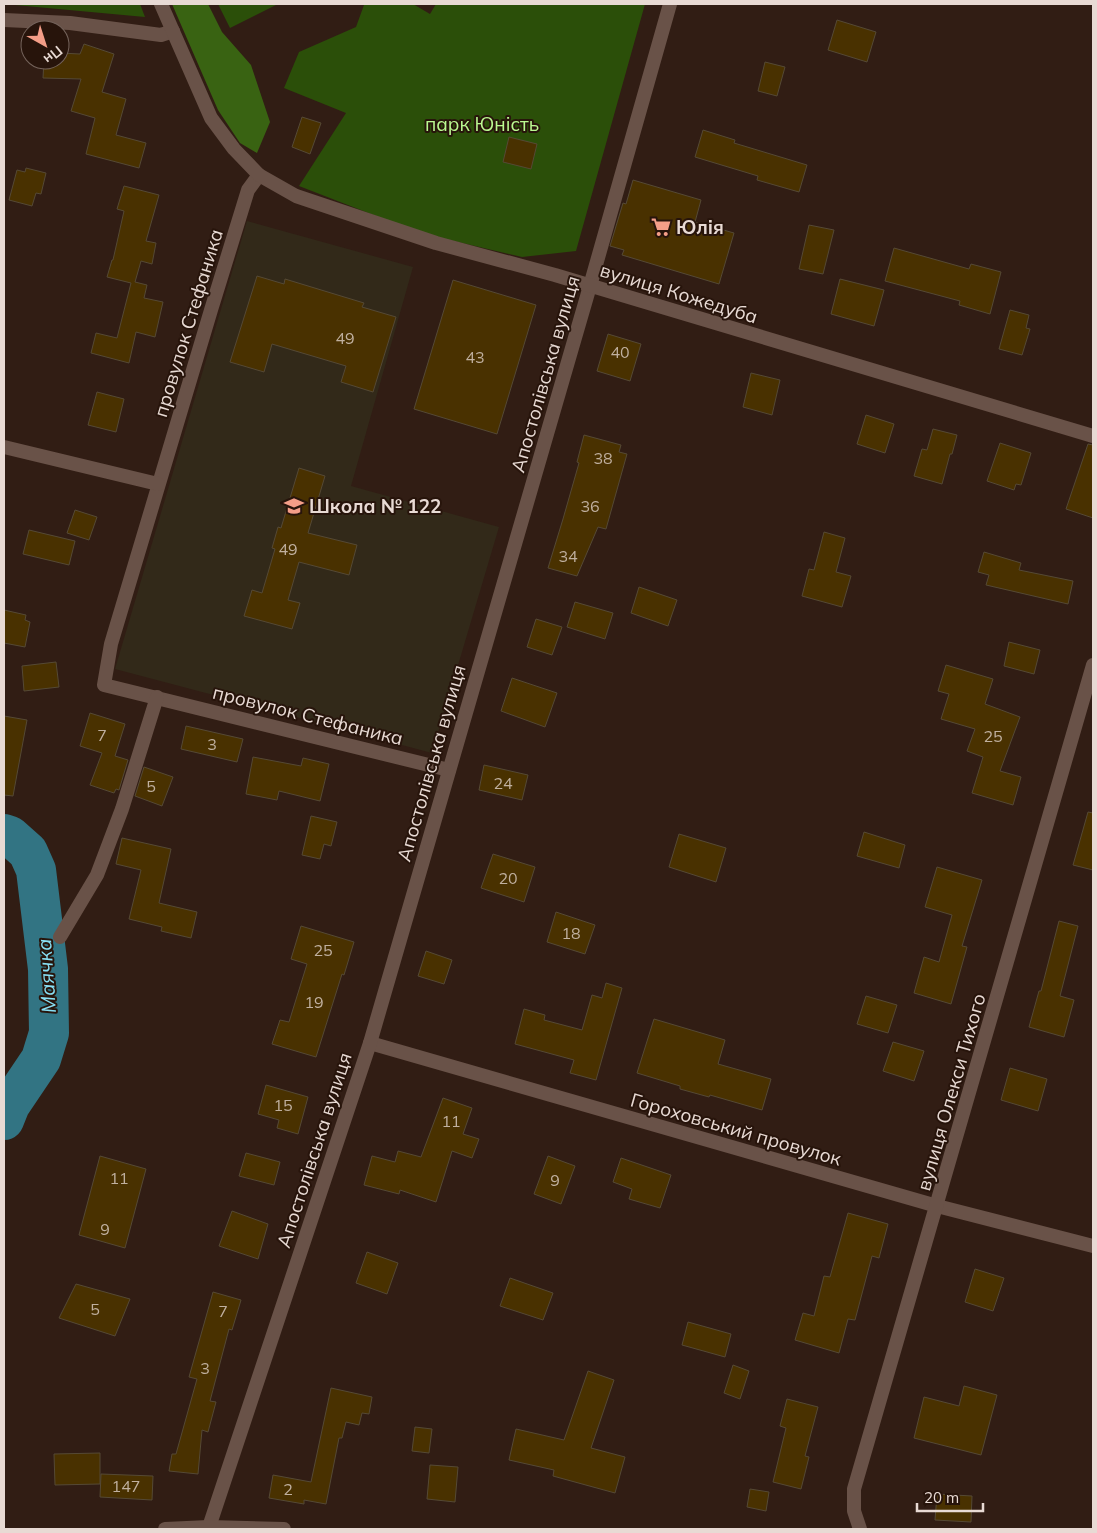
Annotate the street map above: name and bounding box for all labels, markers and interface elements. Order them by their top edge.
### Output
north arrow [20,20,70,70]
text: Пн [40,42,66,68]
park label: парк Юність [425,112,539,136]
place label: Юлія [676,215,724,239]
supermarket icon: Юлія [650,216,672,238]
street label: провулок Стефаника [148,226,228,420]
street label: вулиця Кожедуба [597,258,761,328]
street label: Апостолівська вулиця [505,273,585,475]
house number: 49 [335,328,355,348]
house number: 40 [610,342,630,362]
house number: 43 [465,347,485,367]
house number: 38 [593,448,613,468]
place label: Школа № 122 [309,494,441,518]
school or university icon: Школа № 122 [283,495,305,517]
house number: 36 [580,496,600,516]
house number: 49 [278,539,298,559]
house number: 34 [558,546,578,566]
street label: Апостолівська вулиця [391,662,471,864]
street label: провулок Стефаника [210,680,406,750]
house number: 7 [97,725,107,745]
house number: 25 [983,726,1003,746]
house number: 3 [207,734,217,754]
house number: 24 [493,773,513,793]
house number: 5 [146,776,156,796]
house number: 20 [498,868,518,888]
house number: 18 [561,923,581,943]
water label: Маячка [31,938,61,1014]
house number: 25 [313,940,333,960]
street label: вулиця Олекси Тихого [911,991,991,1193]
house number: 19 [304,992,324,1012]
street label: Апостолівська вулиця [271,1050,357,1250]
street label: Гороховський провулок [628,1087,845,1171]
house number: 15 [273,1095,293,1115]
house number: 11 [441,1111,461,1131]
house number: 11 [109,1168,129,1188]
house number: 9 [550,1170,560,1190]
house number: 9 [100,1219,110,1239]
house number: 5 [90,1299,100,1319]
house number: 7 [218,1301,228,1321]
house number: 3 [200,1358,210,1378]
house number: 147 [112,1476,140,1496]
house number: 2 [283,1479,293,1499]
scale bar [917,1480,983,1512]
text: 20 m [924,1488,959,1507]

